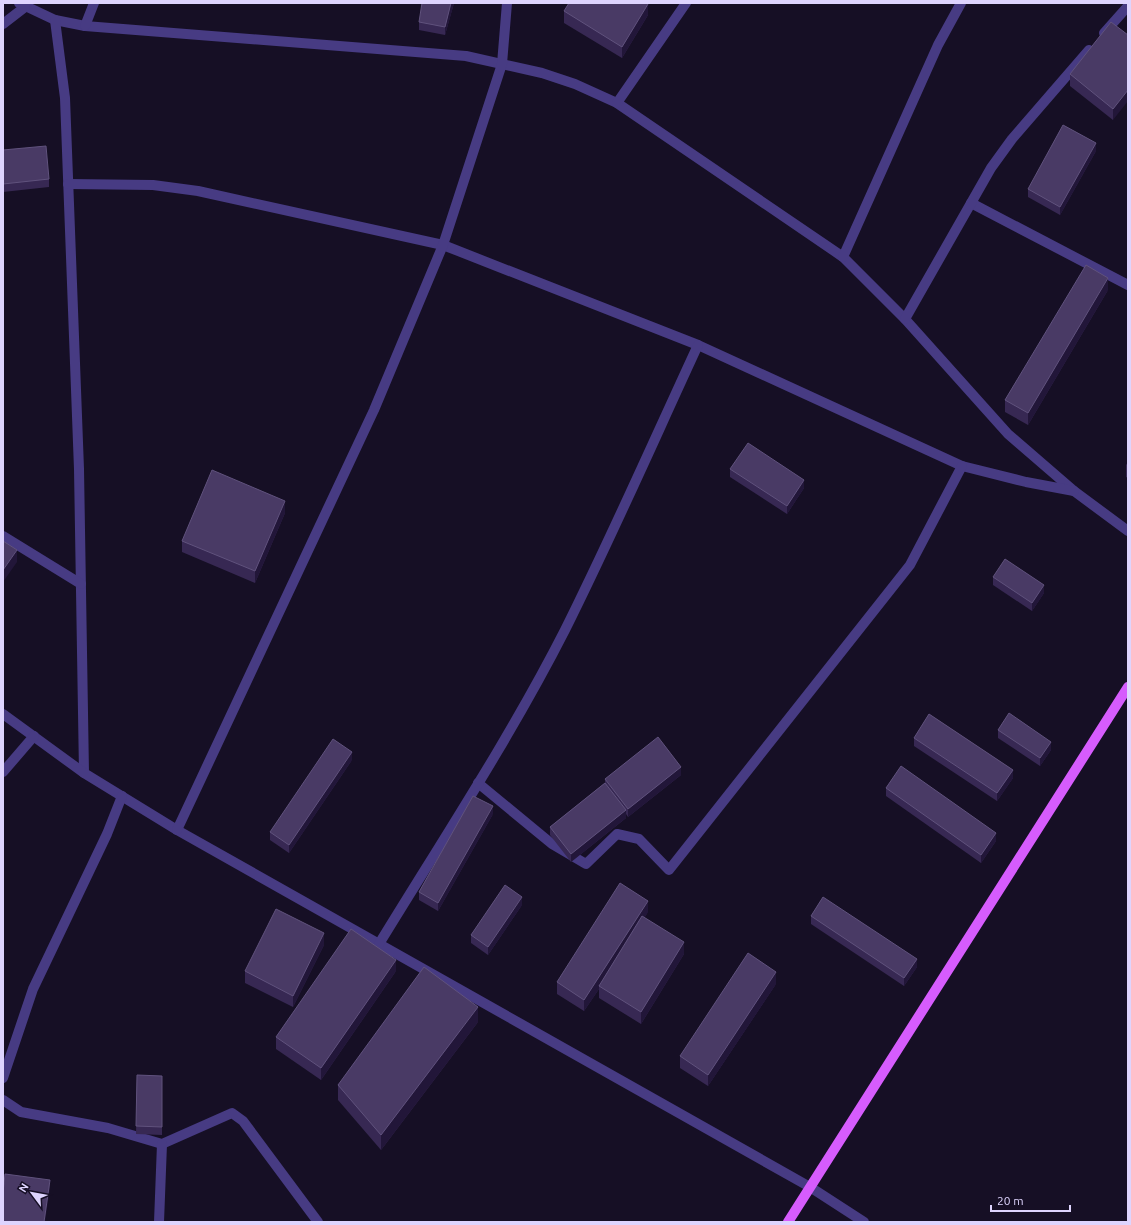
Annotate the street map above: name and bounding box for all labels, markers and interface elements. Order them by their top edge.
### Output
north arrow [12,1173,52,1213]
text: N [16,1181,31,1194]
scale bar [991,1187,1070,1213]
text: 20 m [997,1194,1024,1207]

